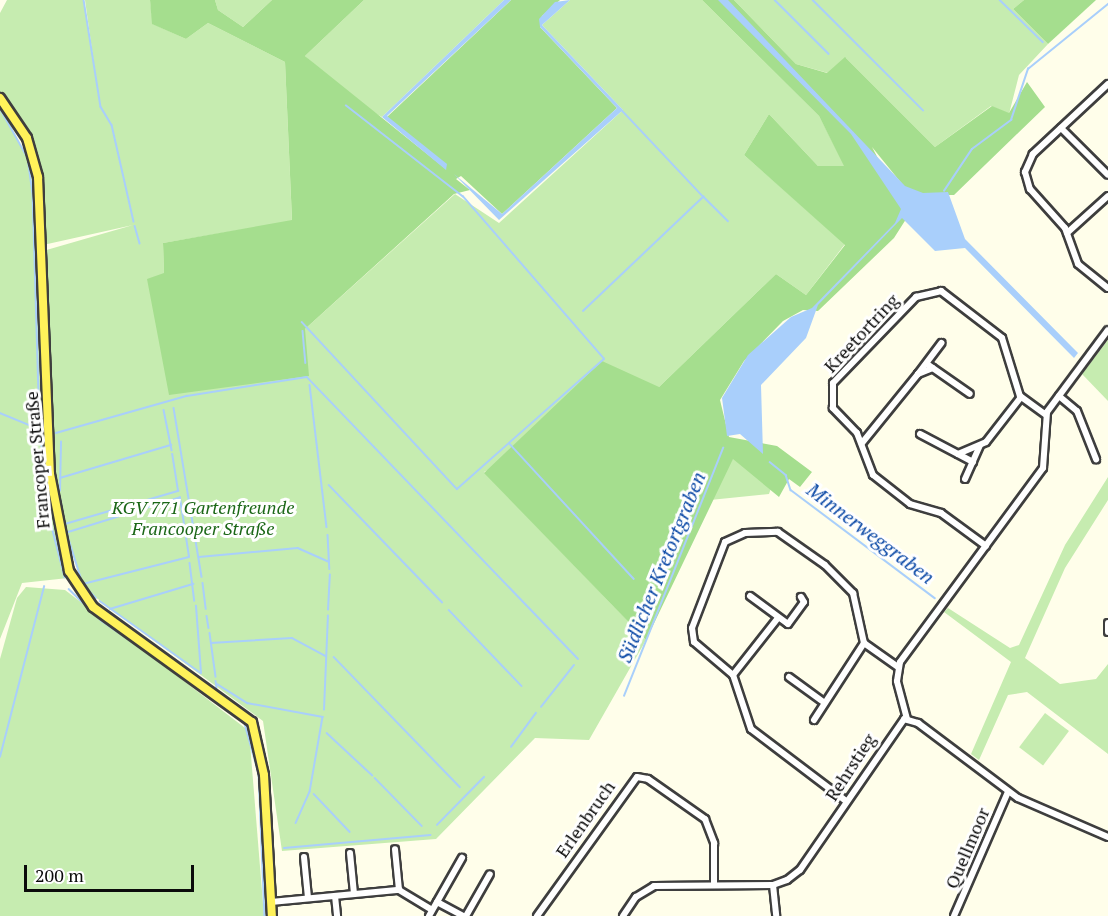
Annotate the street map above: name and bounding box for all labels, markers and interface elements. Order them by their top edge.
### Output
street label: Kreetortring [819,289,903,377]
street label: Francoper Straße [20,390,54,530]
water label: Südlicher Kretortgraben [612,468,710,666]
water label: Minnerweggraben [803,477,939,589]
park label: KGV 771 Gartenfreunde Francooper Straße [111,497,295,540]
street label: Rehrstieg [820,729,880,805]
street label: Erlenbruch [551,777,619,861]
street label: Quellmoor [940,804,994,892]
scale bar [27,853,196,891]
text: 200 m [35,863,84,887]

